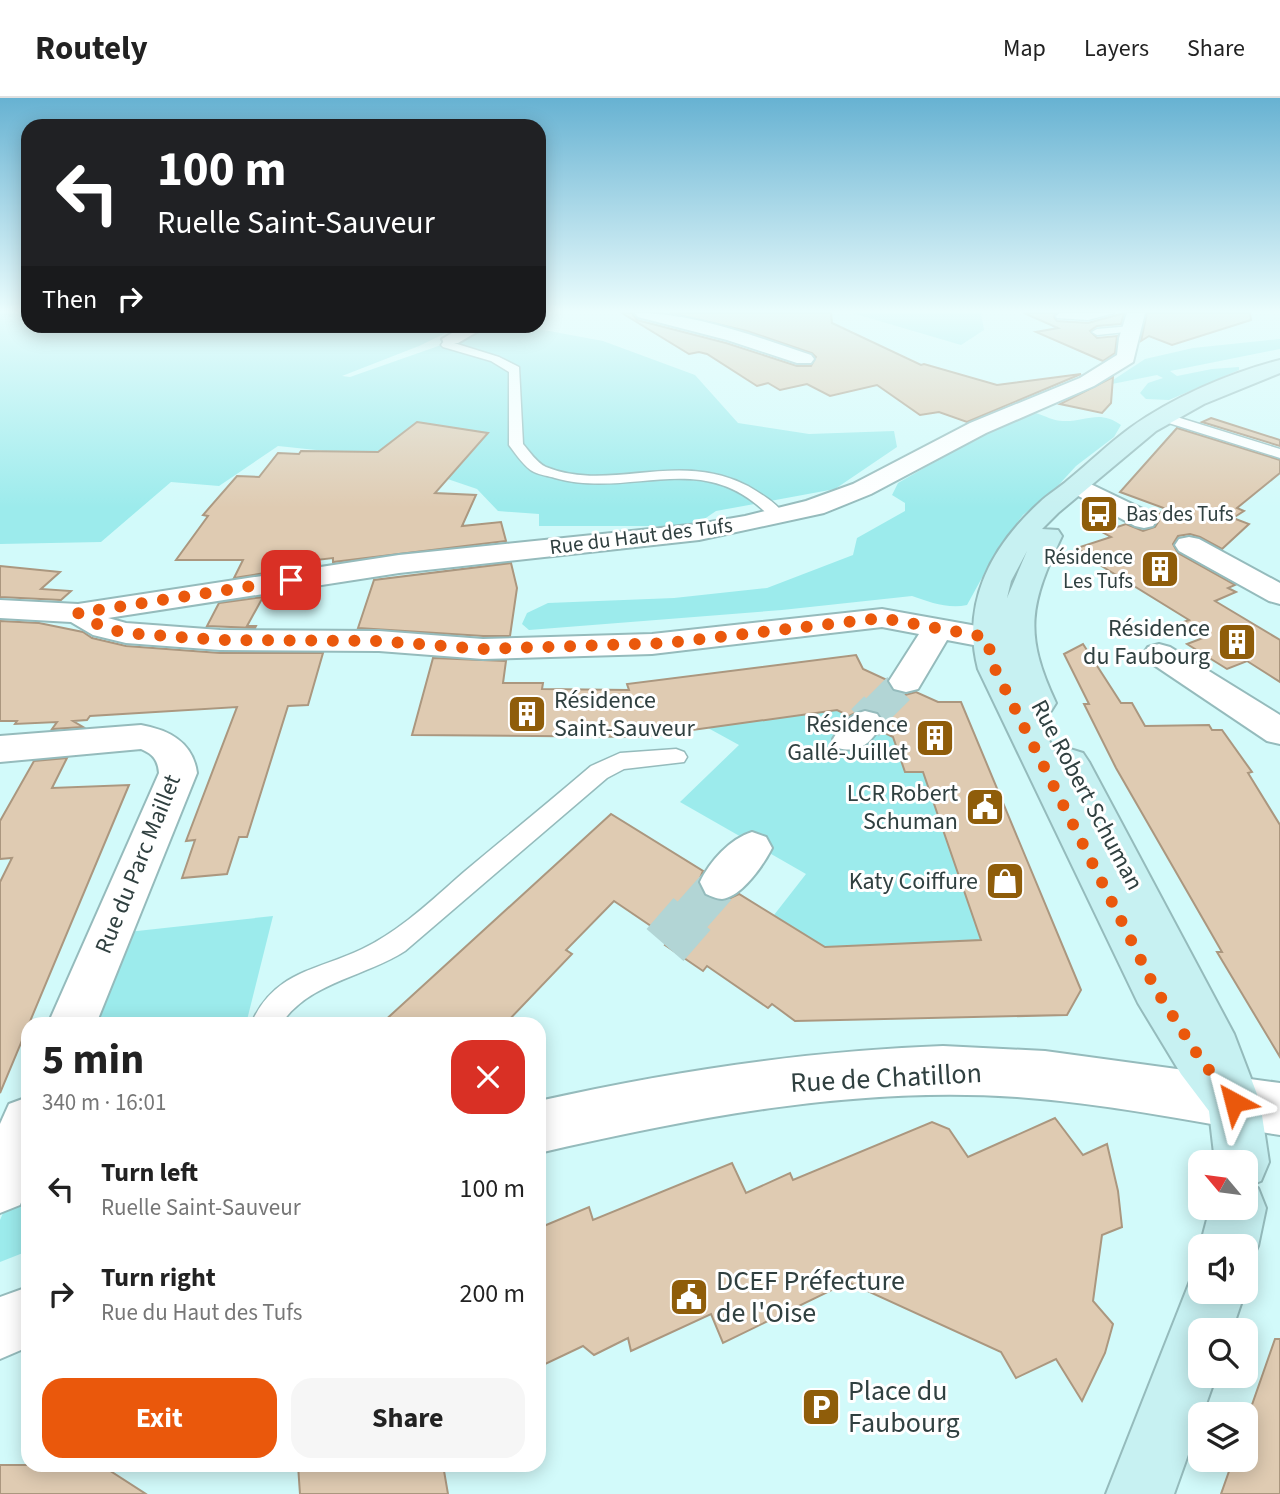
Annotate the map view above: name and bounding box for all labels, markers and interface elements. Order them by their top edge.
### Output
text: Routely [35,25,148,72]
text: Map [1003,31,1046,66]
text: Layers [1084,31,1149,66]
text: Share [1187,31,1245,66]
text: 100 m [157,135,286,205]
icon: left [42,147,133,238]
text: Ruelle Saint-Sauveur [157,200,435,246]
icon: right [111,280,149,318]
text: Then [42,281,97,318]
bus stop icon: Bas des Tufs [1078,493,1120,535]
place label: Bas des Tufs [1126,499,1234,529]
street label: Rue du Haut des Tufs [548,510,734,562]
place label: Résidence Les Tufs [1044,542,1133,596]
building icon: Résidence Les Tufs [1139,548,1181,590]
pin [261,550,321,610]
icon: arrive [272,561,310,599]
place label: Résidence du Faubourg [1083,611,1210,674]
building icon: Résidence du Faubourg [1216,621,1258,663]
place label: Résidence Saint-Sauveur [554,683,696,746]
building icon: Résidence Saint-Sauveur [506,693,548,735]
street label: Rue Robert Schuman [1022,694,1152,896]
place label: Résidence Gallé-Juillet [787,707,908,770]
building icon: Résidence Gallé-Juillet [914,717,956,759]
street label: Rue du Parc Maillet [86,769,190,959]
place label: LCR Robert Schuman [847,776,958,839]
public building icon: LCR Robert Schuman [964,786,1006,828]
shop icon: Katy Coiffure [984,860,1026,902]
place label: Katy Coiffure [849,864,978,899]
text: 5 min [42,1030,144,1090]
button: close [451,1040,525,1114]
street label: Rue de Chatillon [789,1053,983,1103]
position arrow [1197,1065,1271,1139]
text: 340 m · 16:01 [42,1086,166,1119]
north arrow [1188,1150,1258,1220]
map controls [1188,1150,1258,1472]
text: Turn left [101,1154,198,1191]
icon: left [42,1170,80,1208]
text: 100 m [459,1170,525,1207]
text: Ruelle Saint-Sauveur [101,1191,301,1224]
button: sound [1188,1234,1258,1304]
text: Turn right [101,1259,216,1296]
place label: DCEF Préfecture de l'Oise [716,1261,905,1333]
icon: right [42,1275,80,1313]
text: 200 m [459,1275,525,1312]
public building icon: DCEF Préfecture de l'Oise [668,1276,710,1318]
text: Rue du Haut des Tufs [101,1296,302,1329]
button: search [1188,1318,1258,1388]
place label: Place du Faubourg [848,1371,960,1443]
button: Exit [42,1378,277,1458]
button: Share [291,1378,525,1458]
parking icon: Place du Faubourg [800,1386,842,1428]
button: layers [1188,1402,1258,1472]

